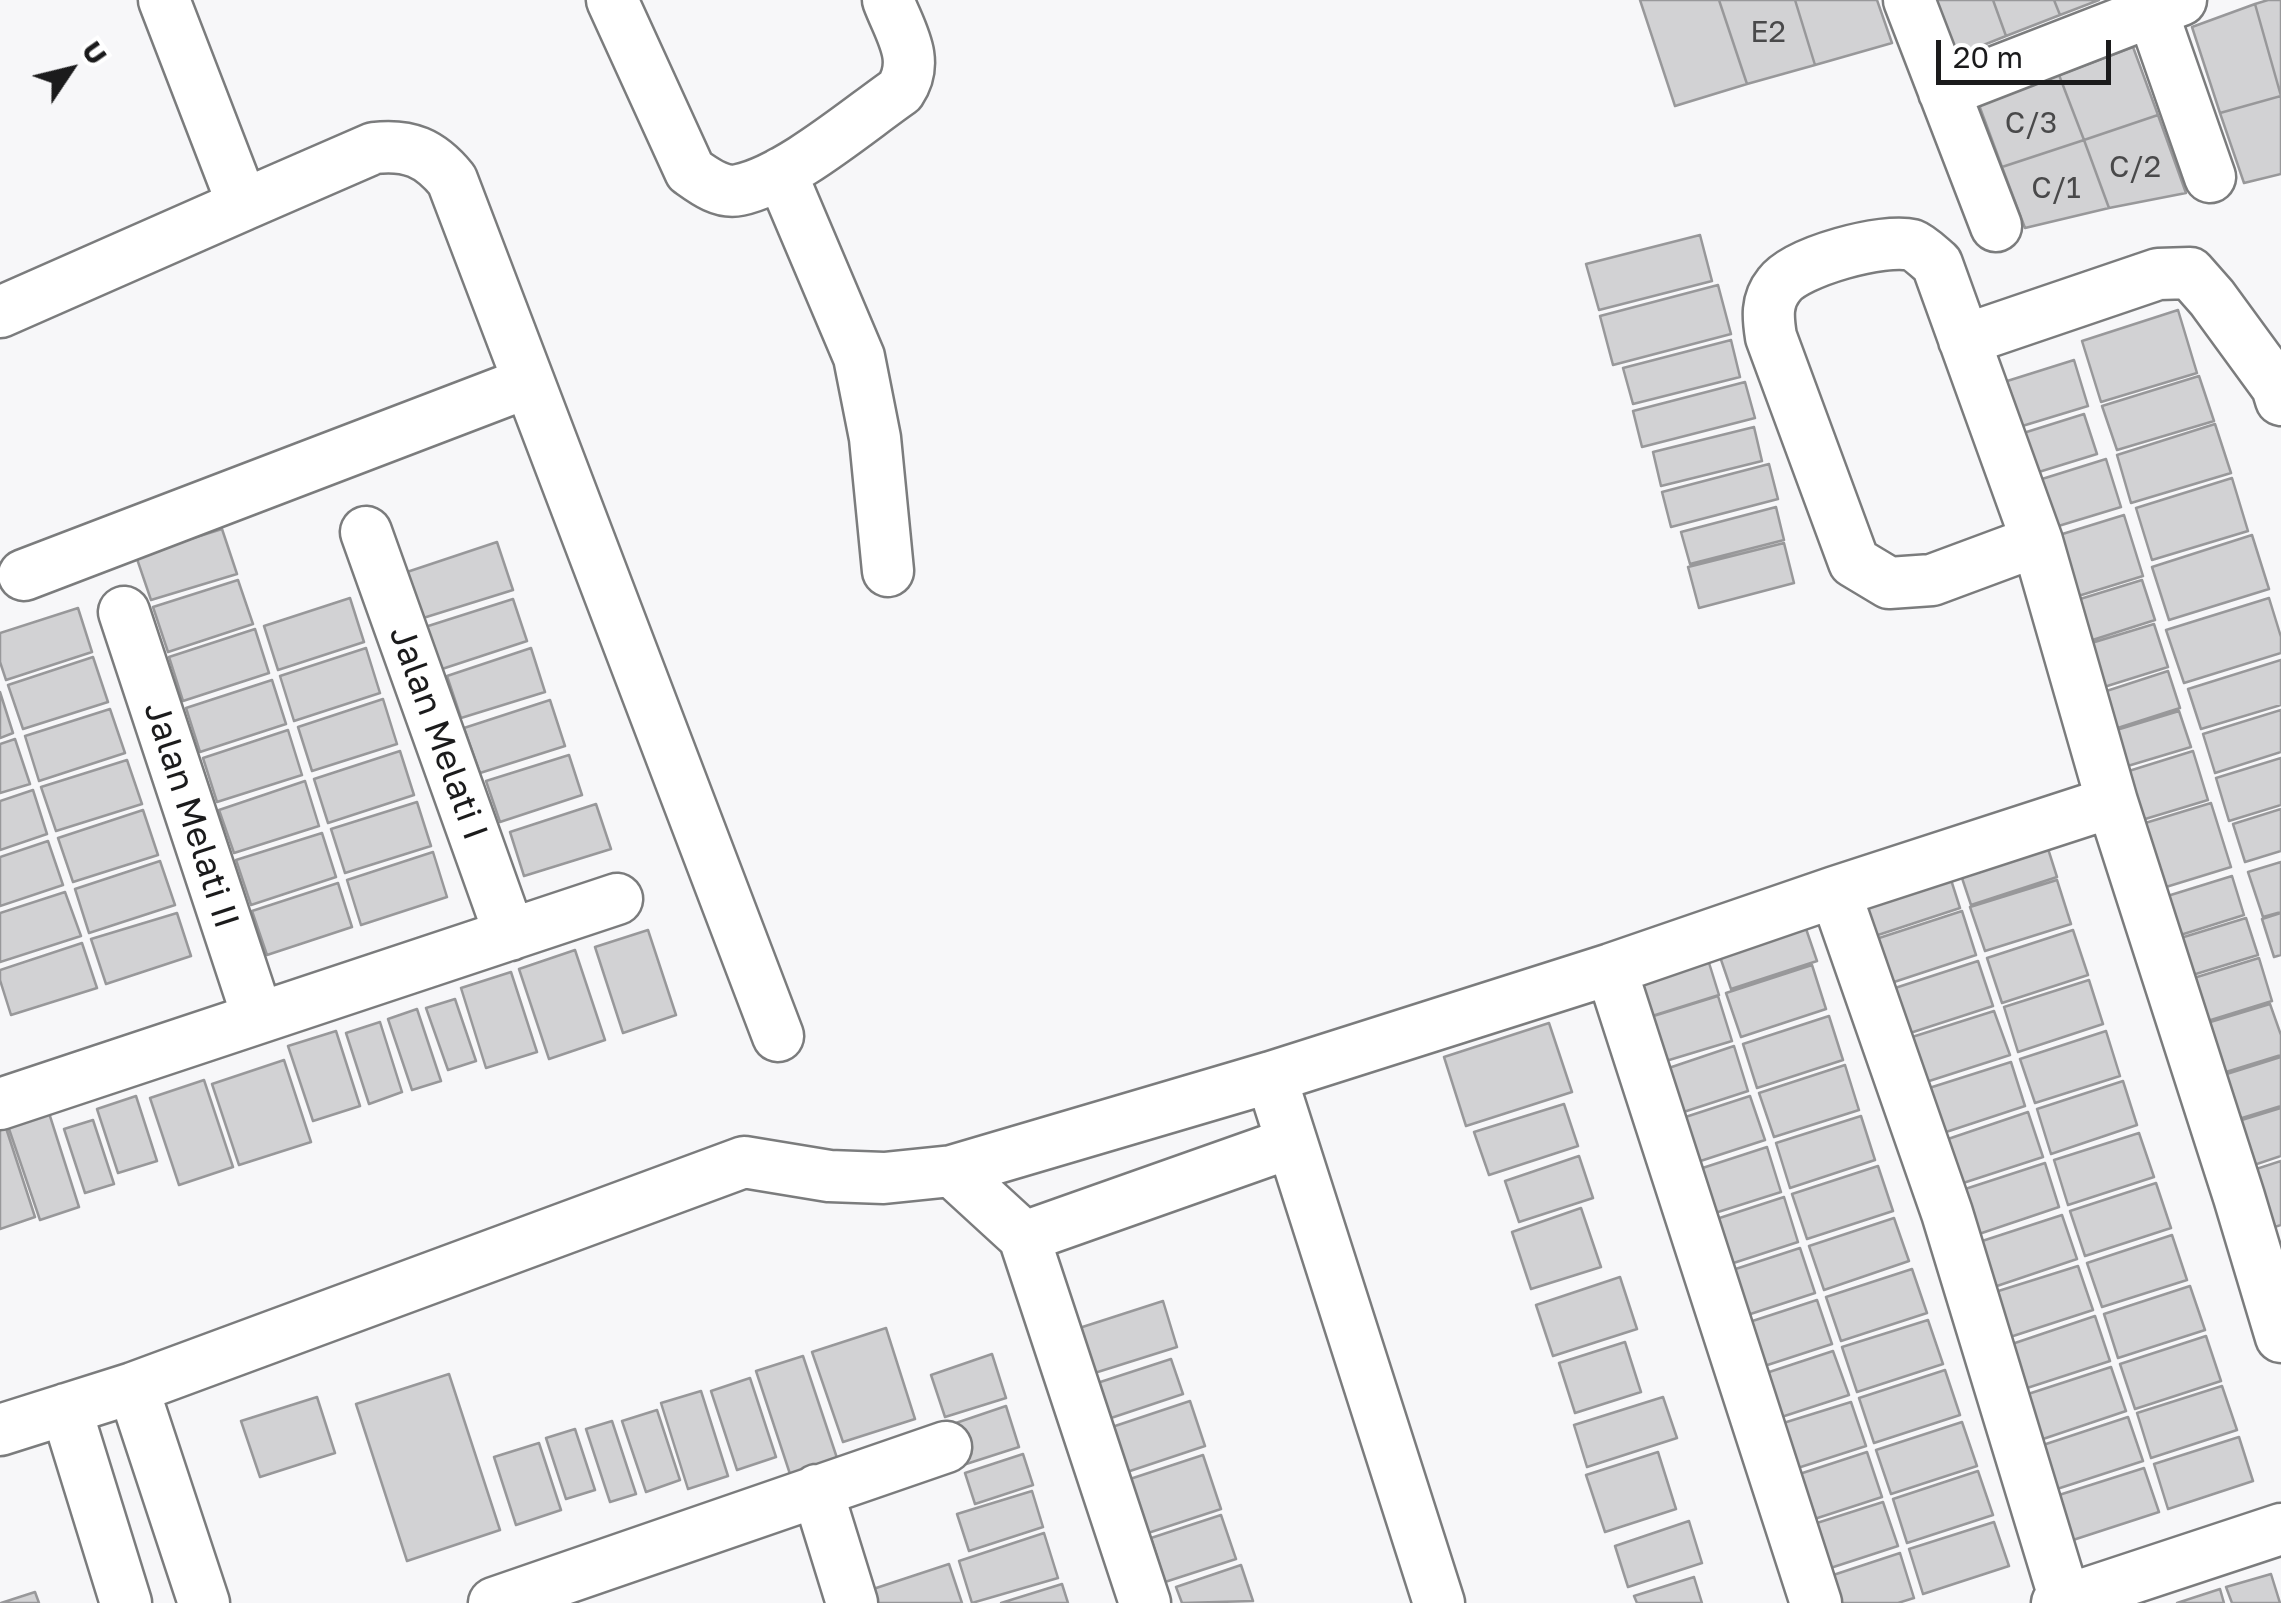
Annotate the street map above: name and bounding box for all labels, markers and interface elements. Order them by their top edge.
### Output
house number: E2 [1750,14,1786,50]
north arrow [20,20,120,120]
scale bar [1941,20,2116,82]
text: U [76,35,114,70]
text: 20 m [1953,39,2023,75]
house number: C/3 [2005,105,2057,141]
house number: C/2 [2109,149,2161,185]
house number: C/1 [2031,170,2081,206]
street label: Jalan Melati I [380,620,496,846]
street label: Jalan Melati II [135,696,247,934]

